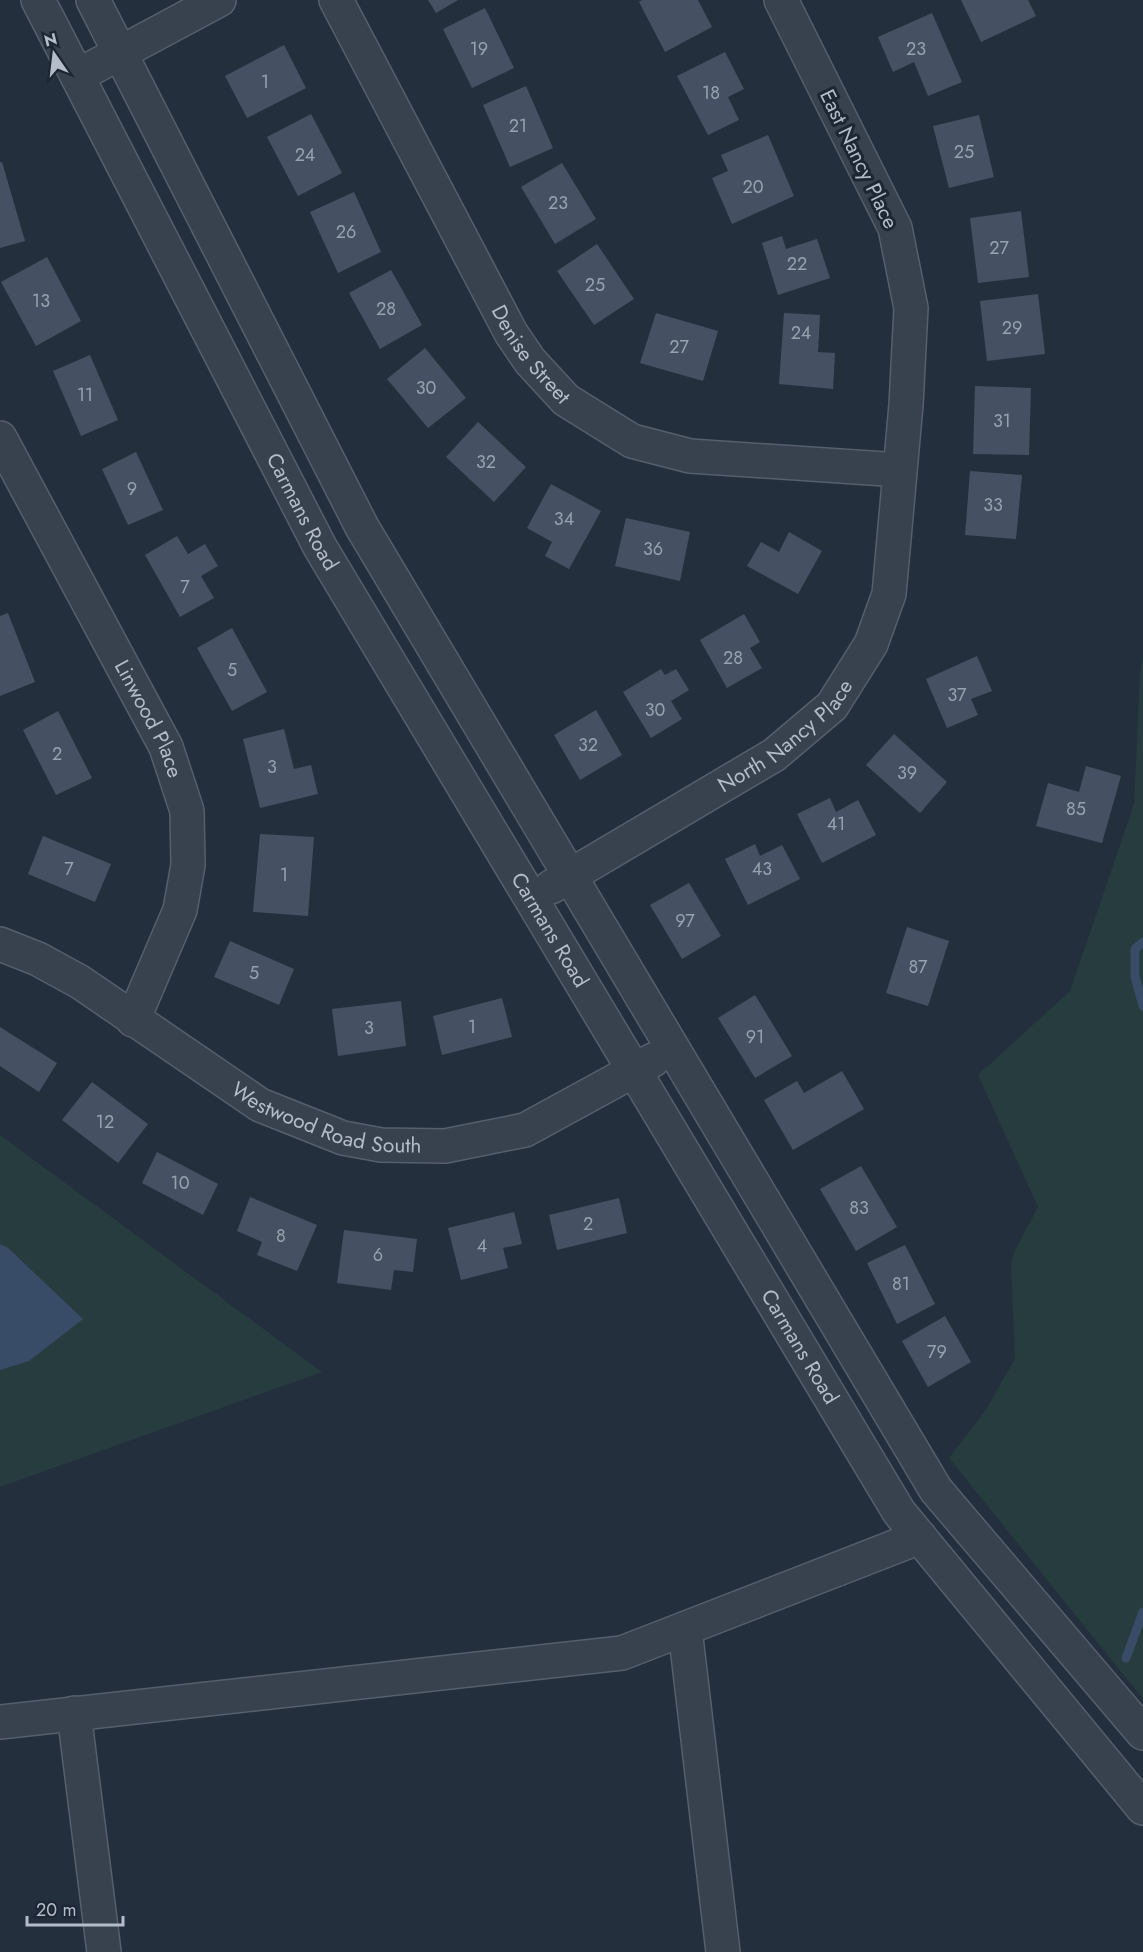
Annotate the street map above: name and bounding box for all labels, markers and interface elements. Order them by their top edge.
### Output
north arrow [24,24,84,84]
text: N [42,27,59,53]
house number: 19 [470,36,488,62]
house number: 23 [906,36,926,62]
house number: 1 [261,69,269,95]
house number: 18 [702,80,720,106]
street label: East Nancy Place [812,84,906,234]
house number: 21 [509,113,527,139]
house number: 25 [954,139,974,165]
house number: 24 [295,142,315,168]
house number: 20 [742,174,764,200]
house number: 23 [548,190,568,216]
house number: 26 [336,219,356,245]
house number: 27 [989,235,1009,261]
house number: 22 [787,251,807,277]
house number: 25 [585,272,605,298]
house number: 13 [32,288,50,314]
house number: 28 [376,296,396,322]
street label: Denise Street [484,300,577,411]
house number: 29 [1002,315,1022,341]
house number: 24 [791,320,811,346]
house number: 27 [669,334,689,360]
house number: 30 [416,375,437,401]
house number: 11 [77,382,93,408]
house number: 31 [993,408,1011,434]
street label: Carmans Road [259,448,346,576]
house number: 32 [476,449,496,475]
house number: 9 [127,476,137,502]
house number: 33 [983,492,1003,518]
house number: 34 [554,506,574,532]
house number: 36 [643,536,663,562]
house number: 7 [180,574,190,600]
house number: 28 [723,645,743,671]
street label: Linwood Place [107,654,190,782]
house number: 5 [227,657,237,683]
street label: North Nancy Place [712,673,860,800]
house number: 37 [947,682,967,708]
house number: 30 [645,697,666,723]
house number: 32 [578,732,598,758]
house number: 2 [52,741,62,767]
house number: 3 [267,754,277,780]
house number: 39 [897,760,917,786]
house number: 85 [1066,796,1086,822]
house number: 41 [827,811,845,837]
house number: 7 [64,856,74,882]
house number: 43 [752,856,772,882]
house number: 1 [280,862,288,888]
street label: Carmans Road [504,867,596,993]
house number: 97 [675,908,695,934]
house number: 87 [908,954,928,980]
house number: 5 [249,960,259,986]
house number: 1 [468,1014,476,1040]
house number: 3 [364,1015,374,1041]
house number: 91 [746,1024,764,1050]
street label: Westwood Road South [225,1075,422,1161]
house number: 12 [96,1109,114,1135]
house number: 10 [171,1170,190,1196]
house number: 83 [849,1195,869,1221]
house number: 2 [583,1211,593,1237]
house number: 8 [276,1223,286,1249]
house number: 4 [477,1233,487,1259]
house number: 6 [373,1242,383,1268]
house number: 81 [892,1271,910,1297]
street label: Carmans Road [754,1284,846,1410]
house number: 79 [927,1339,947,1365]
scale bar [27,1889,123,1927]
text: 20 m [36,1897,76,1923]

